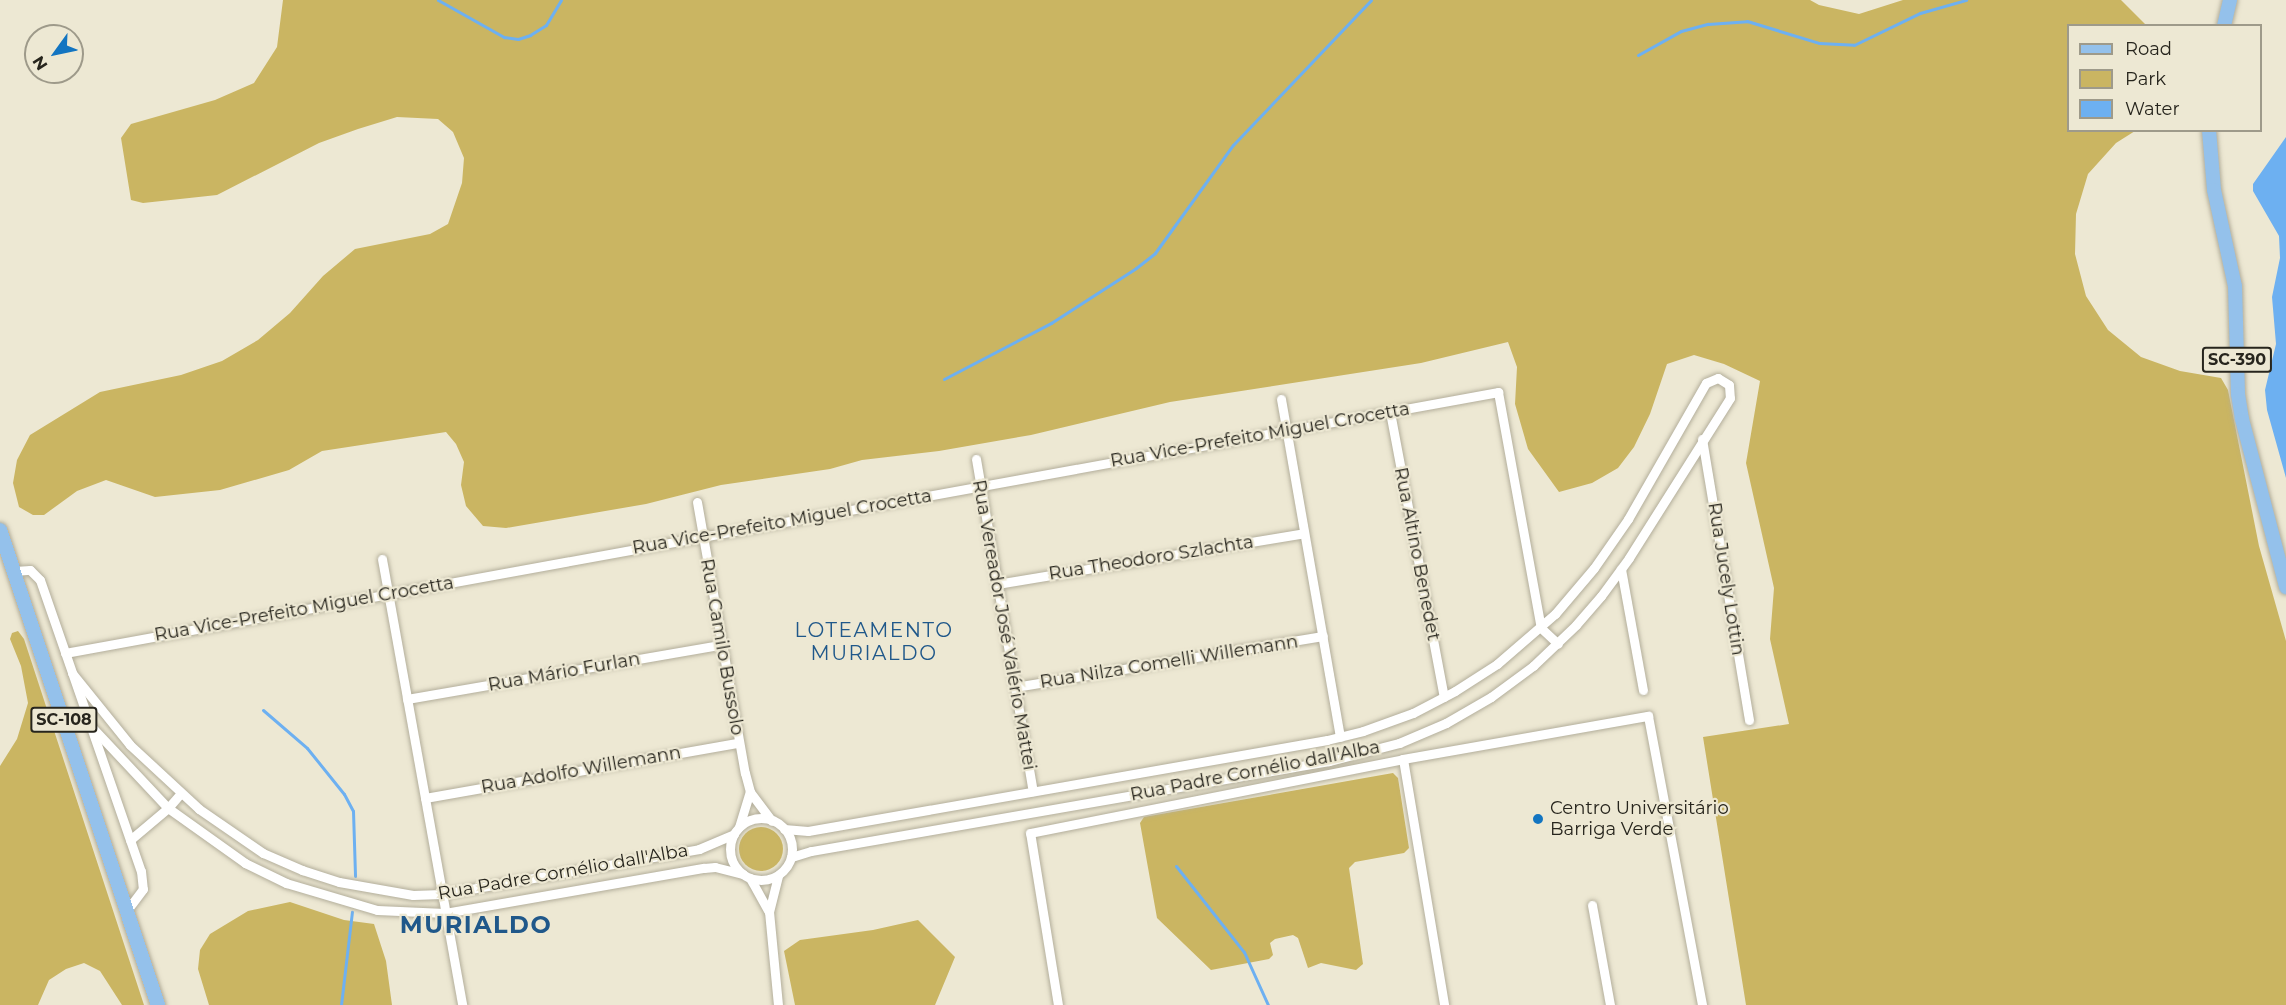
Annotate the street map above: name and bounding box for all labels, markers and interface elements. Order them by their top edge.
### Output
north arrow [24,24,84,84]
legend [2067,24,2262,132]
text: Road [2125,38,2172,60]
text: N [29,52,52,74]
text: Park [2125,68,2166,90]
text: Water [2125,98,2180,120]
road number: SC-390 [2201,347,2273,373]
street label: Rua Vice-Prefeito Miguel Crocetta [1109,398,1411,472]
street label: Rua Altino Benedet [1390,465,1444,643]
street label: Rua Vereador José Valério Mattei [968,478,1040,772]
street label: Rua Vice-Prefeito Miguel Crocetta [631,485,933,559]
street label: Rua Jucely Lottin [1703,501,1749,657]
street label: Rua Theodoro Szlachta [1047,531,1255,585]
street label: Rua Camilo Bussolo [696,557,748,737]
street label: Rua Vice-Prefeito Miguel Crocetta [153,572,455,646]
district label: LOTEAMENTO MURIALDO [794,619,954,666]
street label: Rua Nilza Comelli Willemann [1038,631,1300,693]
street label: Rua Mário Furlan [486,648,642,696]
road number: SC-108 [29,707,98,733]
street label: Rua Padre Cornélio dall'Alba [1128,736,1382,806]
street label: Rua Adolfo Willemann [479,742,683,798]
place label: Centro Universitário Barriga Verde [1550,798,1729,840]
marker: Centro Universitário Barriga Verde [1531,812,1545,826]
street label: Rua Padre Cornélio dall'Alba [436,839,690,905]
district label: MURIALDO [400,911,552,939]

